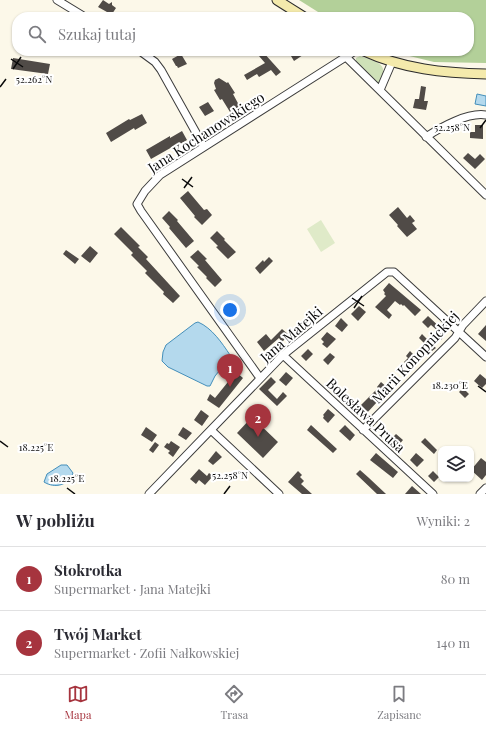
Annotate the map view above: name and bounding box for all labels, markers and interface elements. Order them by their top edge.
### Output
search box [12,12,474,56]
icon: search [26,23,48,45]
text: Szukaj tutaj [58,24,136,44]
text: 52.262°N [16,72,52,86]
street label: Jana Kochanowskiego [143,87,268,177]
text: 52.258°N [434,120,470,134]
your location [220,300,240,320]
street label: Jana Matejki [255,302,326,367]
street label: Marii Konopnickiej [367,307,463,407]
pin: 1 [217,354,243,387]
street label: Bolesława Prusa [323,374,409,456]
text: 18.230°E [432,378,468,392]
pin: 2 [245,404,271,437]
text: 18.225°E [19,440,53,454]
map controls [438,446,474,482]
button: layers [438,446,474,482]
text: 52.258°N [212,468,248,482]
text: 18.225°E [50,471,84,485]
text: W pobliżu [16,509,95,531]
text: Wyniki: 2 [416,512,470,529]
text: Stokrotka [54,560,122,580]
text: 1 [27,570,31,587]
text: 80 m [441,570,470,587]
text: Supermarket · Jana Matejki [54,580,211,597]
text: Twój Market [54,624,142,644]
text: 2 [26,634,32,651]
text: 140 m [436,634,470,651]
text: Supermarket · Zofii Nałkowskiej [54,644,239,661]
tab: Mapa [65,683,91,722]
tab: Trasa [221,683,248,722]
tab: Zapisane [377,683,421,722]

